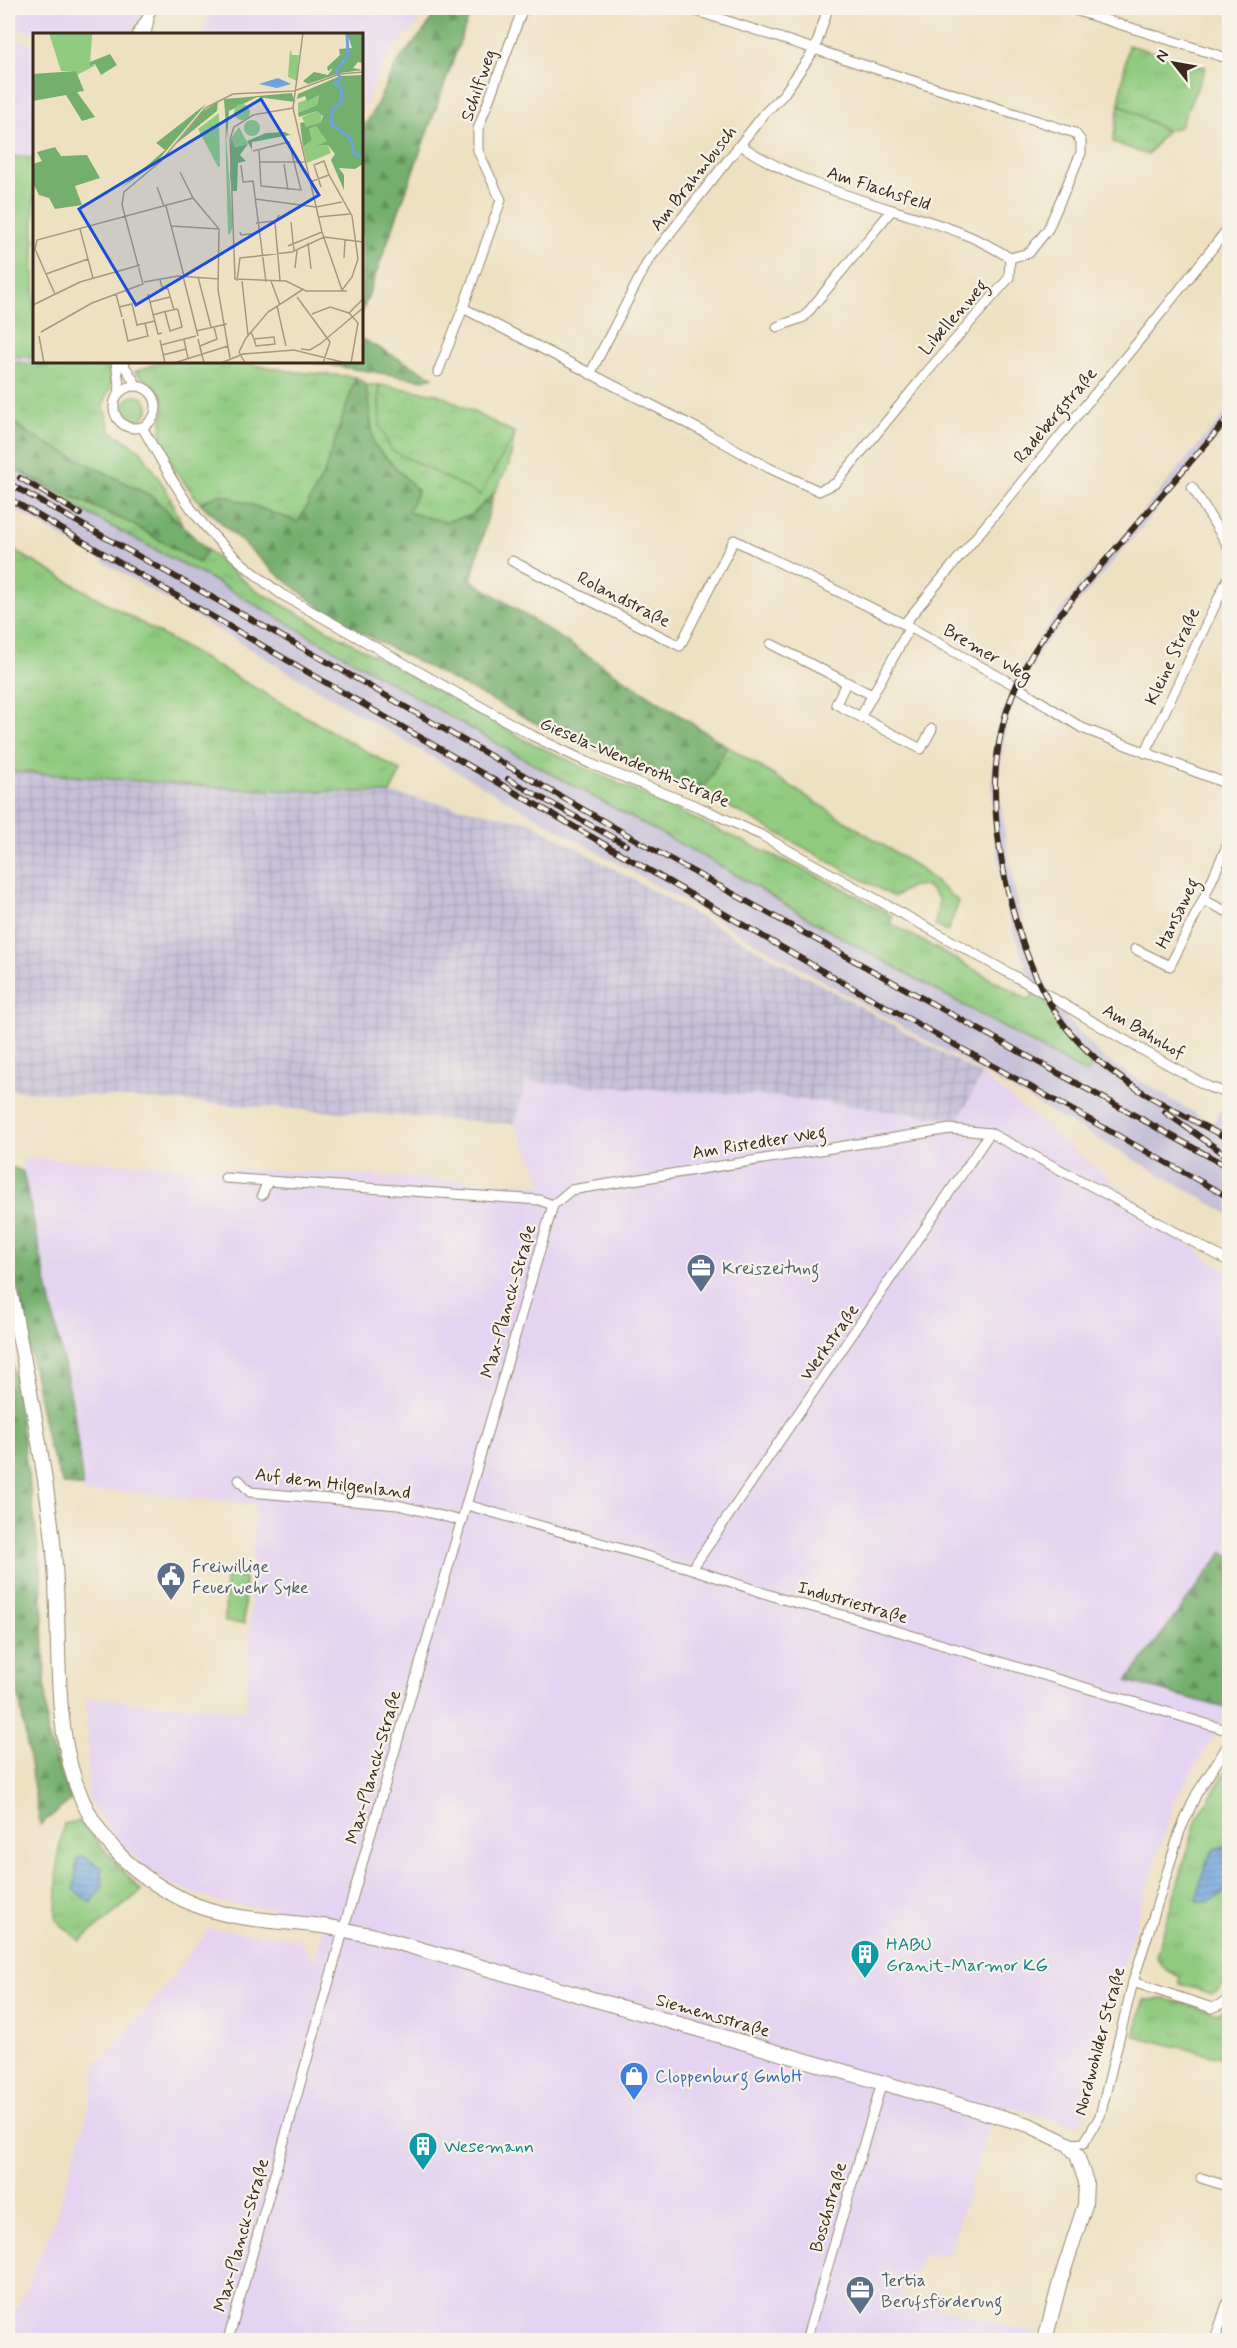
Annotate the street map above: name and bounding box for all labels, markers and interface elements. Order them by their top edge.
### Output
inset map [33,33,363,363]
north arrow [1144,33,1204,93]
street label: Schilfweg [455,46,502,124]
text: N [1151,46,1174,66]
street label: Am Brahmbusch [645,121,743,236]
street label: Am Flachsfeld [824,161,934,217]
street label: Libellenweg [914,275,995,362]
street label: Radebergstraße [1009,363,1105,470]
street label: Rolandstraße [573,566,674,634]
street label: Kleine Straße [1140,603,1206,709]
street label: Bremer Weg [938,619,1036,690]
street label: Giesela-Wenderoth-Straße [536,712,733,814]
street label: Hansaweg [1150,874,1207,954]
street label: Am Bahnhof [1098,999,1189,1065]
street label: Am Ristedter Weg [690,1121,828,1167]
street label: Max-Planck-Straße [476,1221,542,1381]
office icon: Kreiszeitung [685,1252,717,1294]
place label: Kreiszeitung [722,1257,820,1283]
street label: Werkstraße [795,1299,865,1386]
street label: Auf dem Hilgenland [254,1463,412,1506]
place label: Freiwillige Feuerwehr Syke [192,1555,309,1600]
public building icon: Freiwillige Feuerwehr Syke [155,1560,187,1602]
street label: Industriestraße [795,1576,911,1630]
street label: Max-Planck-Straße [341,1687,407,1847]
place label: HABU Granit-Marmor KG [886,1933,1048,1978]
building icon: HABU Granit-Marmor KG [849,1938,881,1980]
street label: Nordwohlder Straße [1069,1964,1131,2118]
street label: Siemensstraße [653,1988,773,2044]
shop icon: Cloppenburg GmbH [618,2060,650,2102]
place label: Cloppenburg GmbH [655,2065,803,2091]
building icon: Wesemann [407,2130,439,2172]
place label: Wesemann [444,2135,534,2159]
street label: Max-Planck-Straße [209,2155,275,2315]
street label: Boschstraße [805,2159,853,2255]
place label: Tertia Berufsförderung [881,2269,1002,2316]
office icon: Tertia Berufsförderung [844,2274,876,2316]

